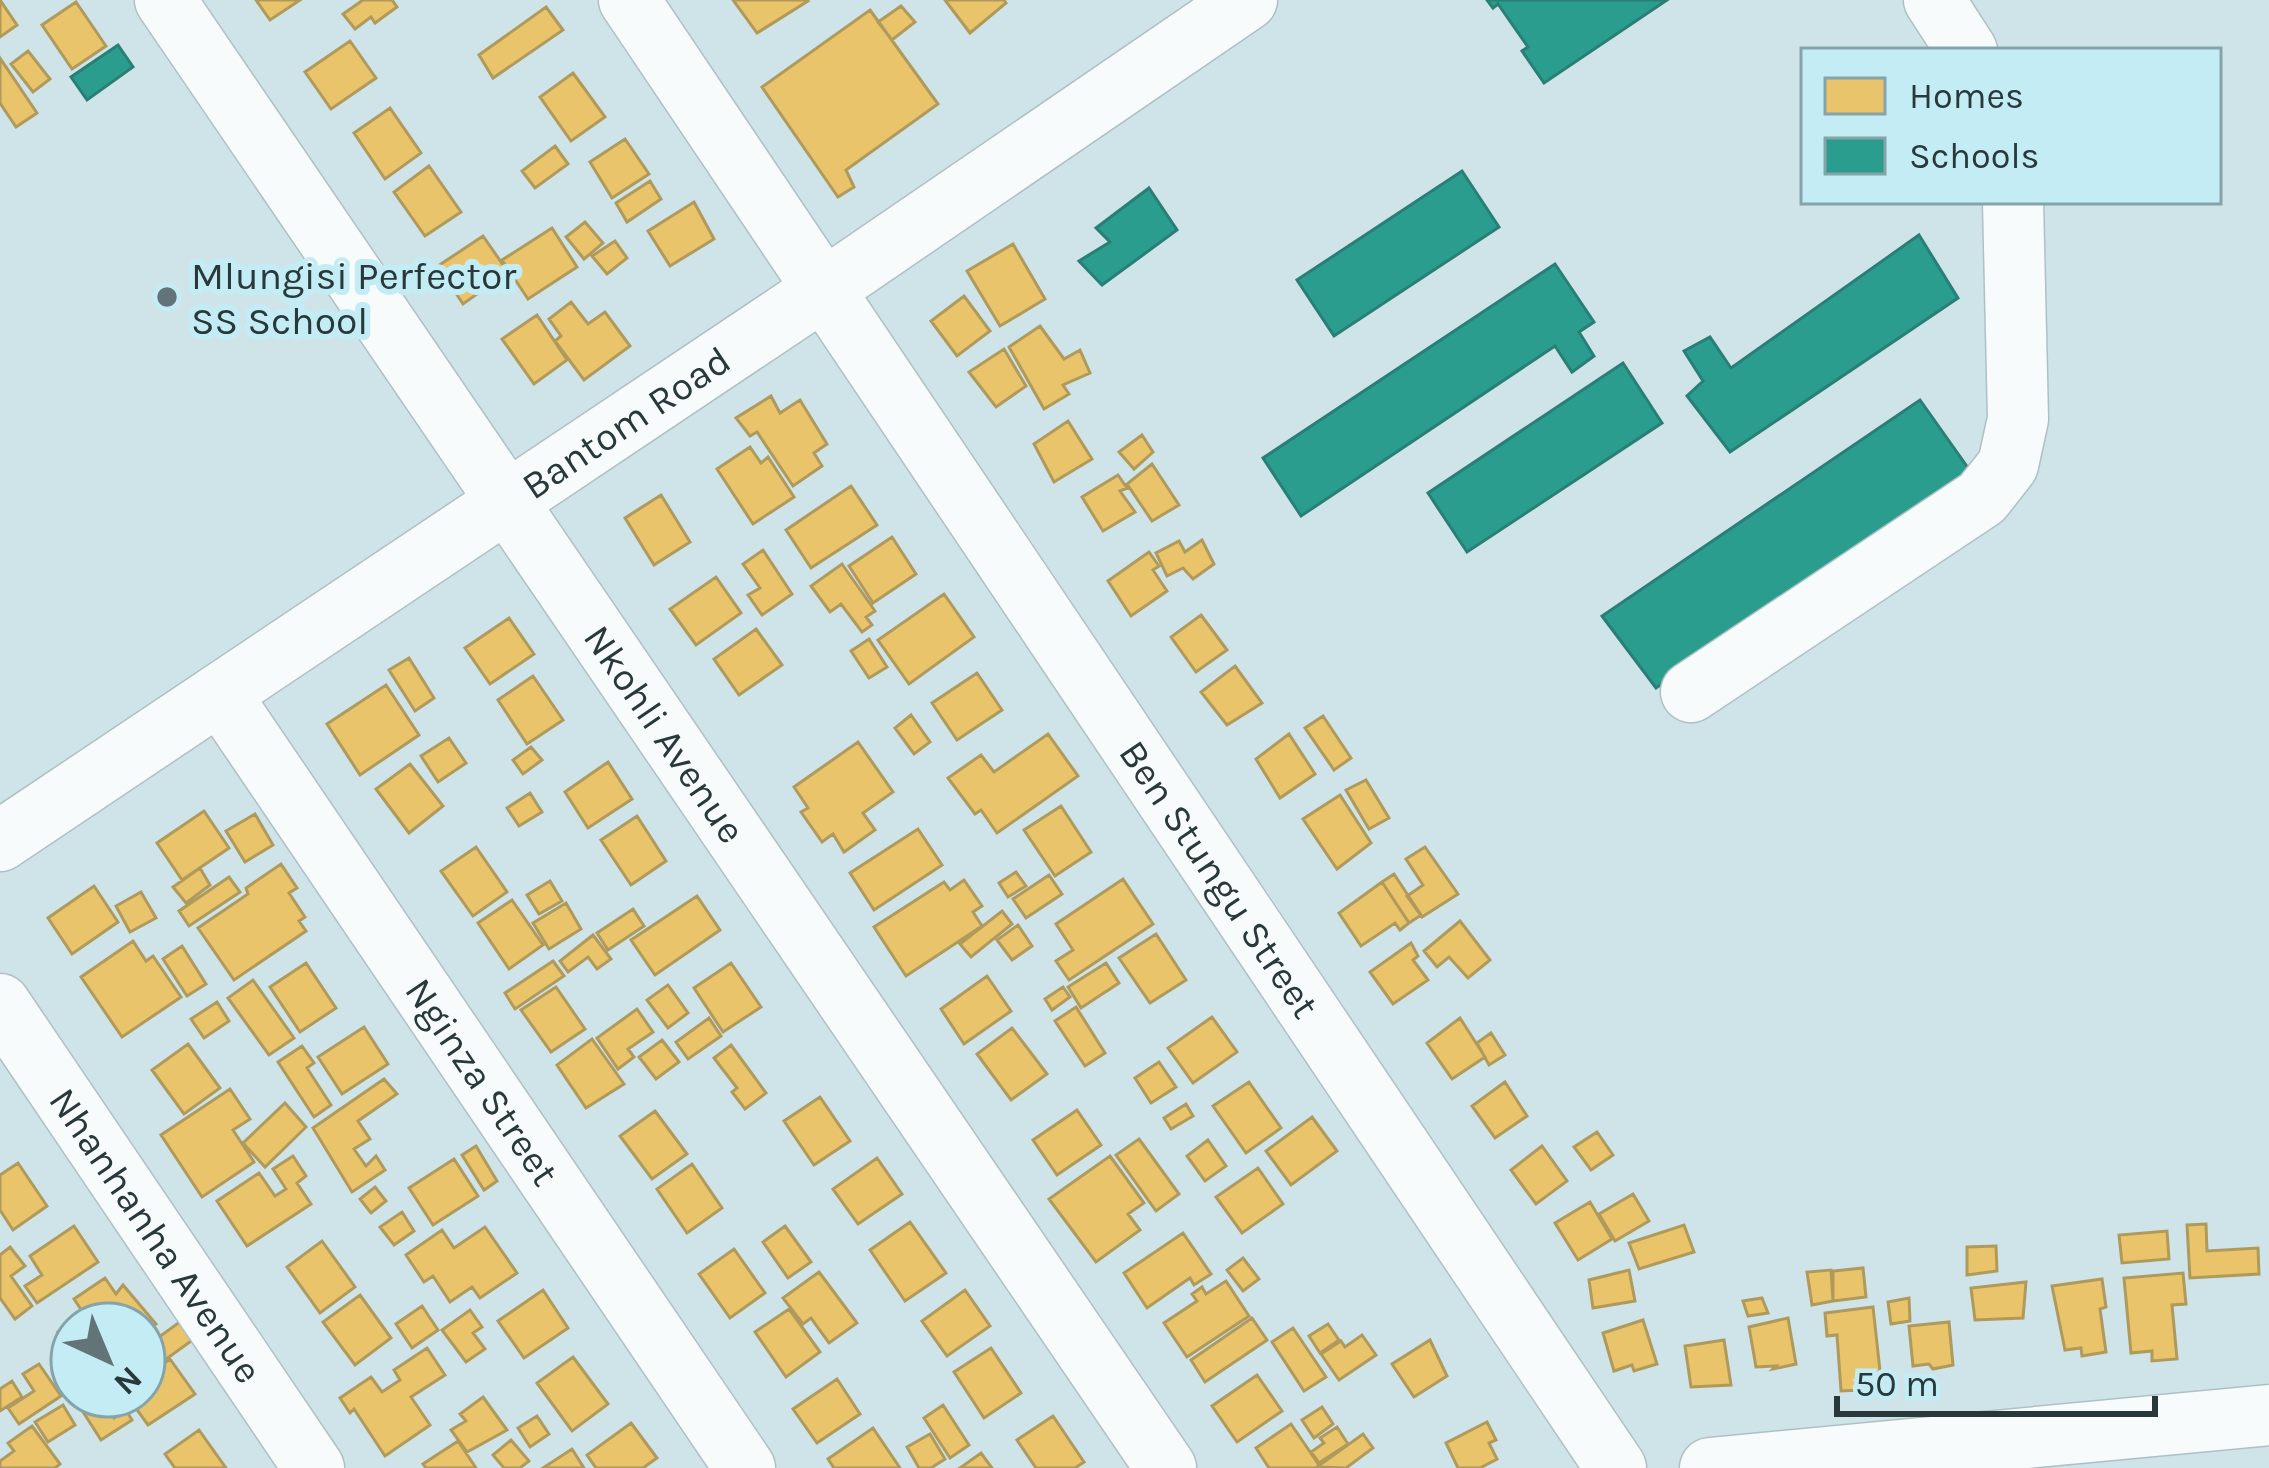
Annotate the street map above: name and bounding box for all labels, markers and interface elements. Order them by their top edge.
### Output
legend [1801,48,2221,204]
text: Homes [1909,75,2024,117]
text: Schools [1909,135,2039,177]
place label: Mlungisi Perfector SS School [191,253,517,344]
marker: Mlungisi Perfector SS School [154,284,180,310]
street label: Bantom Road [513,337,739,509]
street label: Nkohli Avenue [574,616,755,852]
street label: Ben Stungu Street [1109,732,1329,1027]
street label: Nginza Street [395,970,568,1194]
street label: Nhanhanha Avenue [41,1079,273,1393]
north arrow [48,1300,168,1420]
scale bar [1837,1342,2155,1416]
text: 50 m [1855,1363,1939,1405]

